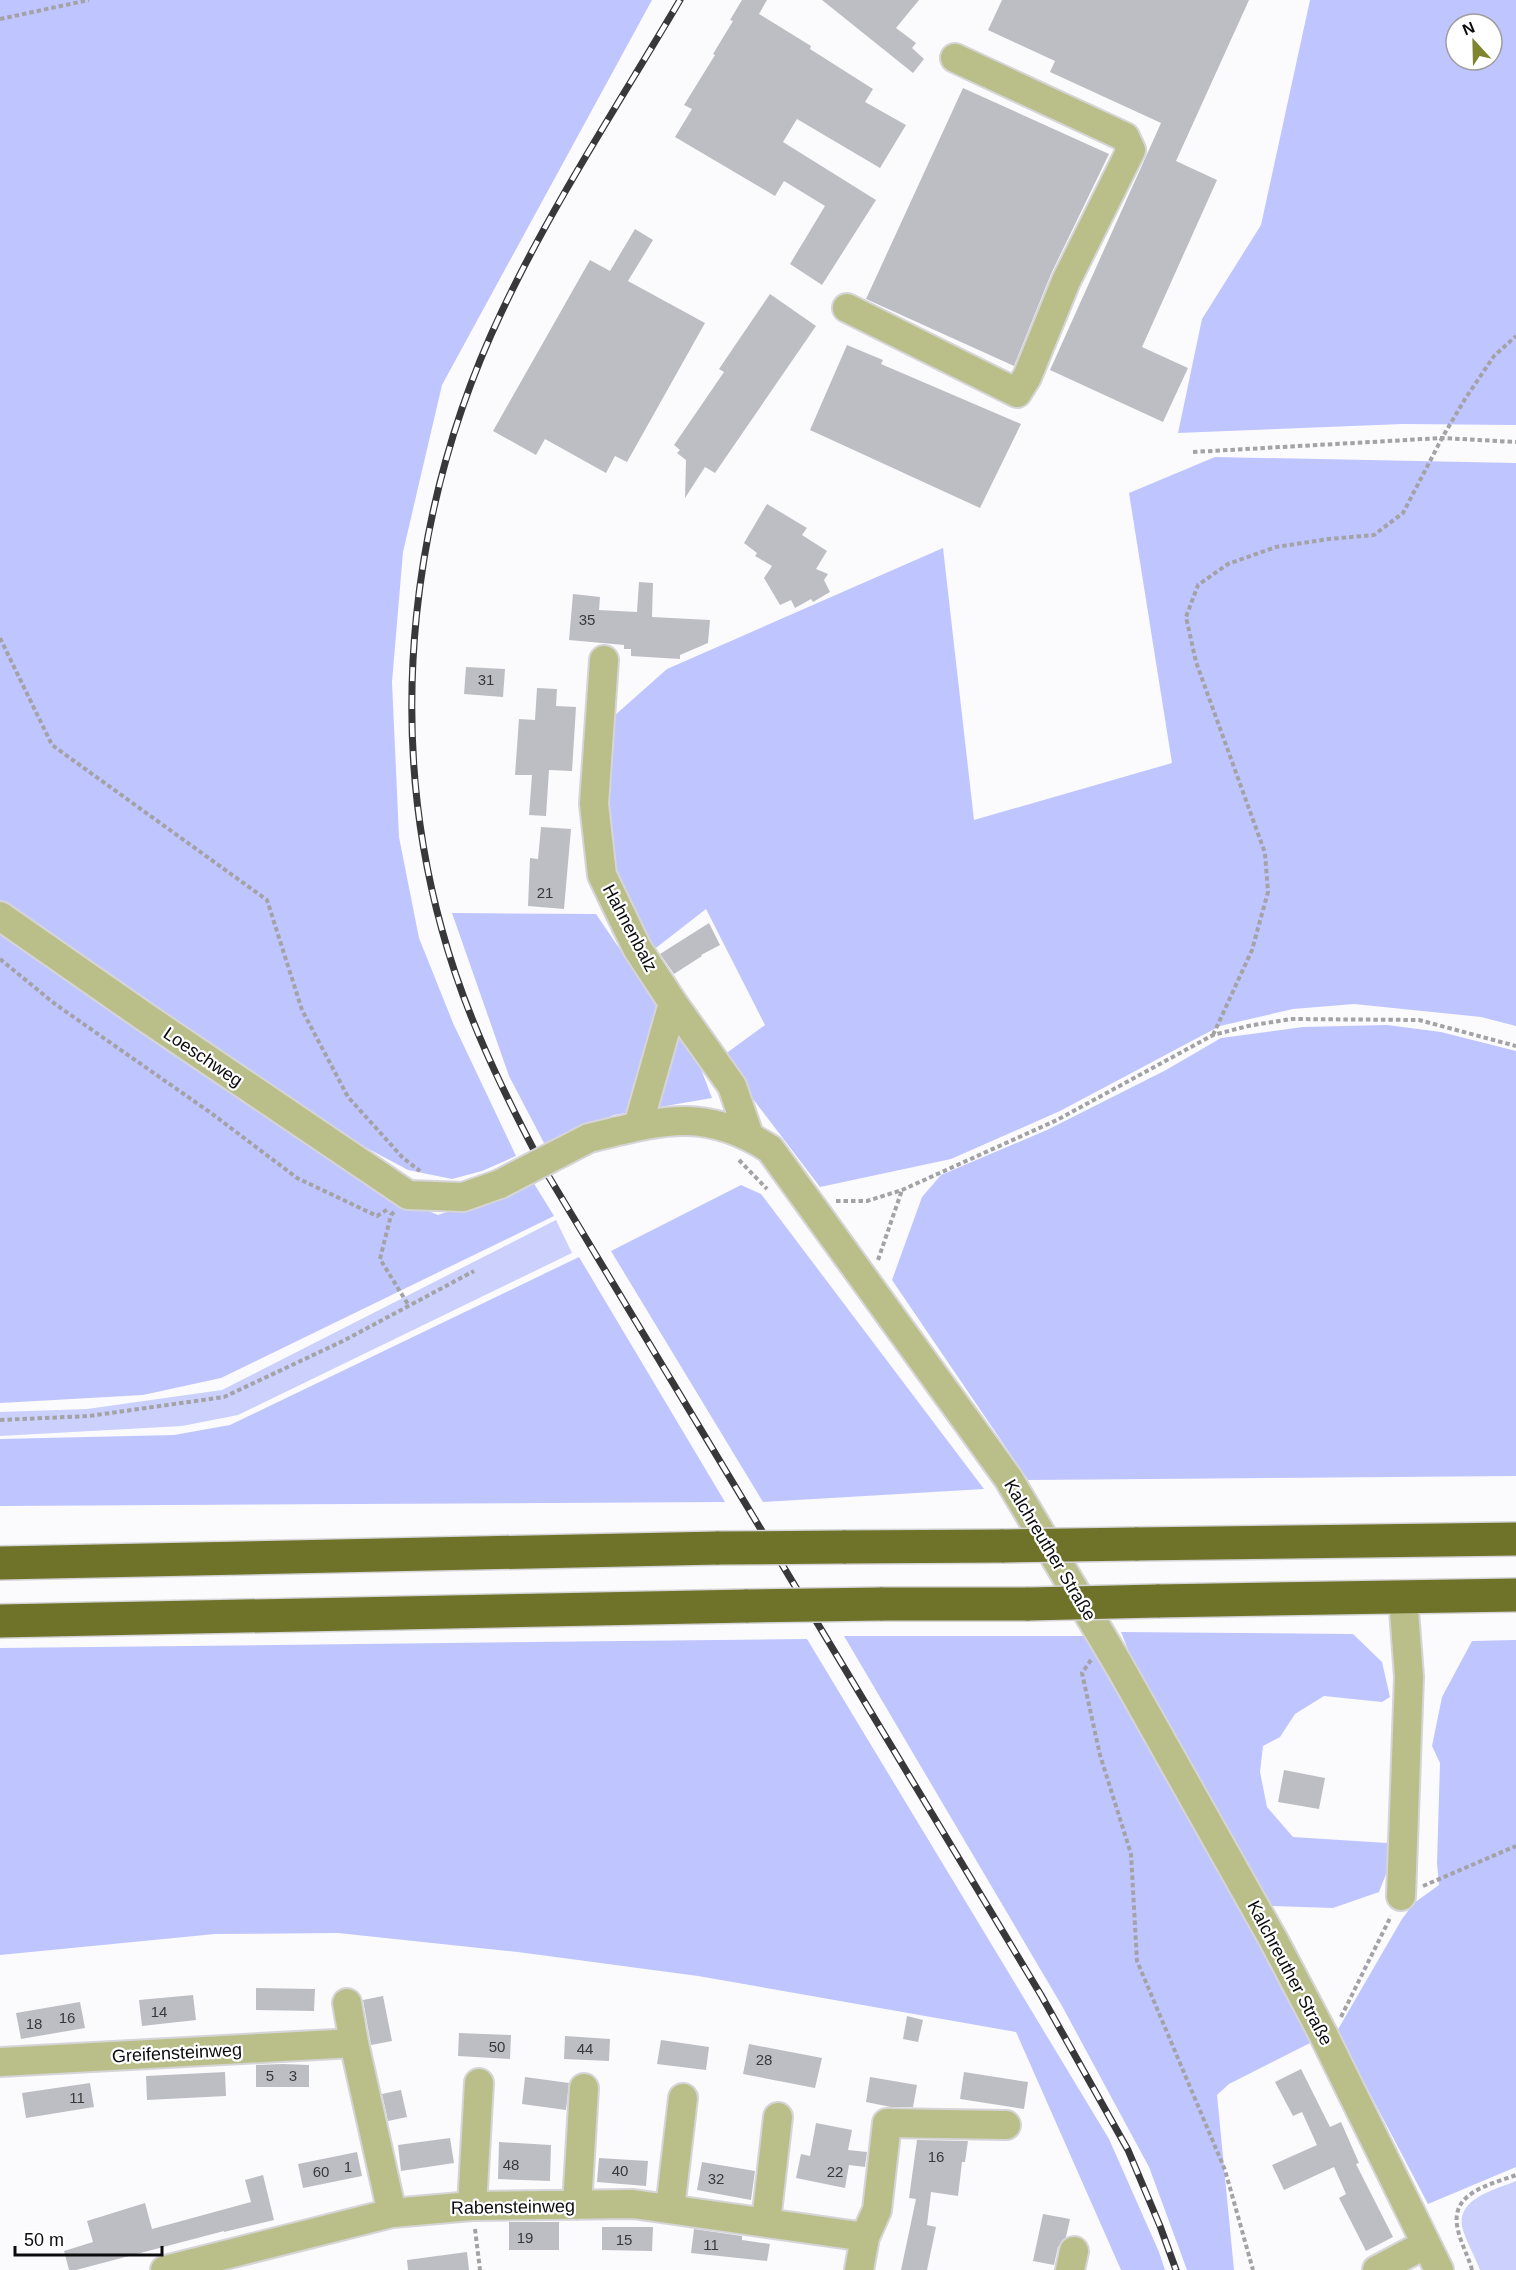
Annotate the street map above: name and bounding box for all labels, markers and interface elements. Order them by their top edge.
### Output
north arrow [1444,12,1504,72]
text: N [1460,19,1477,39]
house number: 35 [579,611,595,628]
house number: 31 [478,671,494,688]
street label: Hahnenbalz [599,881,661,975]
house number: 21 [537,884,553,901]
street label: Loeschweg [160,1023,246,1091]
street label: Kalchreuther Straße [1000,1476,1100,1624]
street label: Kalchreuther Straße [1243,1897,1337,2049]
house number: 14 [151,2003,167,2020]
house number: 16 [59,2009,75,2026]
house number: 18 [26,2015,42,2032]
house number: 50 [489,2038,505,2055]
street label: Greifensteinweg [112,2040,242,2066]
house number: 44 [577,2040,593,2057]
house number: 28 [756,2051,772,2068]
house number: 5 [266,2067,274,2084]
house number: 3 [289,2067,297,2084]
house number: 11 [69,2089,85,2106]
house number: 16 [928,2148,944,2165]
house number: 48 [503,2156,519,2173]
house number: 1 [344,2158,352,2175]
house number: 40 [612,2162,628,2179]
house number: 60 [313,2163,329,2180]
house number: 22 [827,2163,843,2180]
house number: 32 [708,2170,724,2187]
street label: Rabensteinweg [451,2196,575,2218]
scale bar [15,2219,162,2257]
house number: 19 [517,2229,533,2246]
text: 50 m [24,2230,64,2250]
house number: 15 [616,2231,632,2248]
house number: 11 [703,2236,719,2253]

